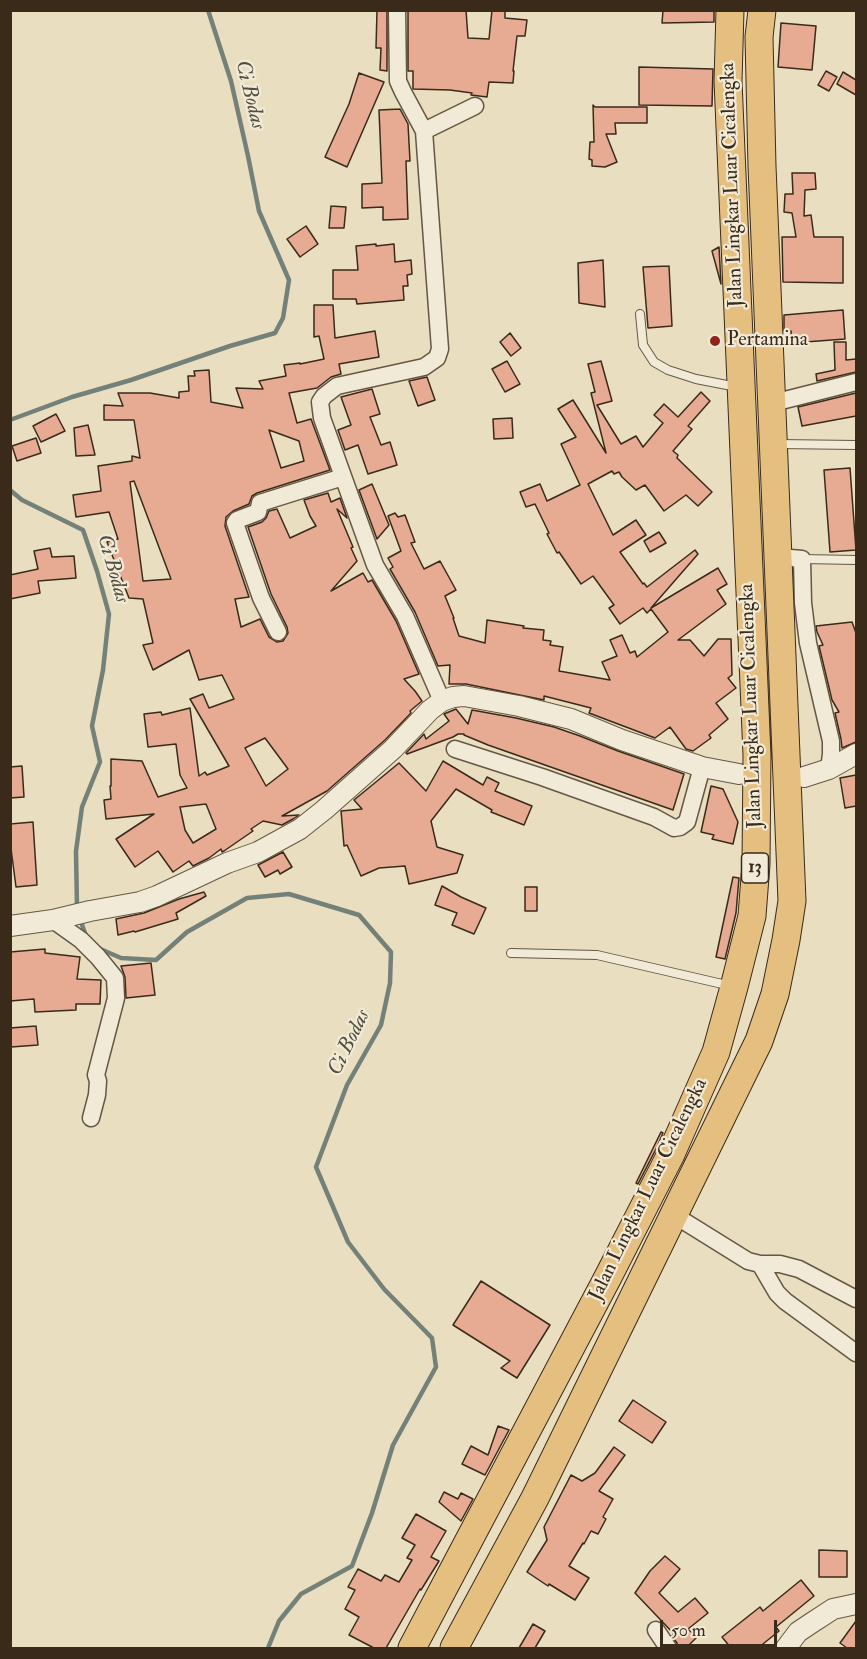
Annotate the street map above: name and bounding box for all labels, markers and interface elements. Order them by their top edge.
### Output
water label: Ci Bodas [228,58,270,132]
street label: Jalan Lingkar Luar Cicalengka [717,62,749,308]
place label: Pertamina [727,329,808,353]
marker: Pertamina [708,334,722,348]
water label: Ci Bodas [90,532,134,606]
street label: Jalan Lingkar Luar Cicalengka [736,583,768,829]
road number: 13 [742,853,768,883]
water label: Ci Bodas [323,1006,377,1080]
street label: Jalan Lingkar Luar Cicalengka [585,1075,713,1305]
scale bar [663,1608,780,1646]
text: 50 m [671,1619,706,1642]

